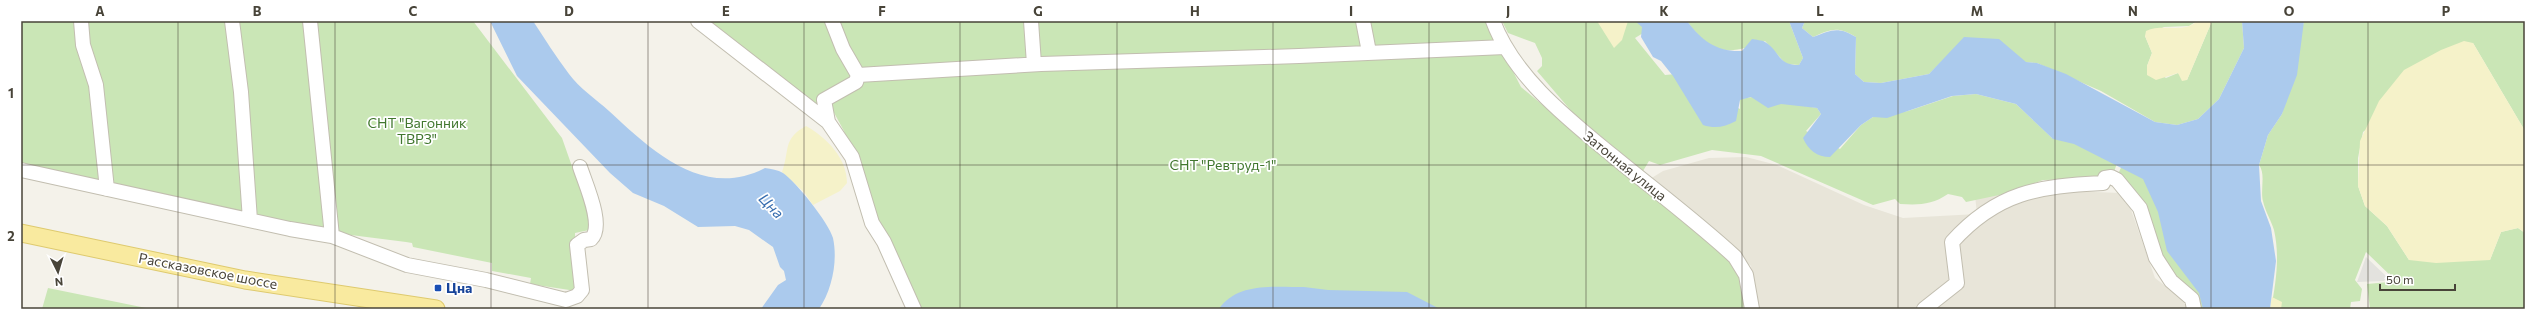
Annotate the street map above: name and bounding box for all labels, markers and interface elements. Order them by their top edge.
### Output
text: A [95,3,105,19]
text: B [253,3,262,19]
text: C [409,3,418,19]
text: D [564,3,574,19]
text: E [722,3,730,19]
text: F [878,3,886,19]
text: G [1033,3,1043,19]
text: H [1190,3,1200,19]
text: I [1349,3,1353,19]
text: J [1506,3,1510,19]
text: K [1659,3,1669,19]
text: L [1816,3,1824,19]
text: M [1971,3,1983,19]
text: N [2128,3,2138,19]
text: O [2284,3,2295,19]
text: P [2442,3,2451,19]
text: 1 [8,85,14,101]
park label: СНТ "Вагонник ТВРЗ" [367,114,467,147]
street label: Затонная улица [1580,127,1670,204]
park label: СНТ "Ревтруд-1" [1170,156,1276,173]
water label: Цна [756,189,788,222]
text: 2 [7,228,15,244]
street label: Рассказовское шоссе [137,249,279,292]
north arrow [38,252,78,292]
scale bar [2380,266,2455,292]
text: 50 m [2386,272,2414,286]
text: N [54,276,64,289]
place label: Цна [446,279,472,296]
marker: Цна [433,283,443,293]

